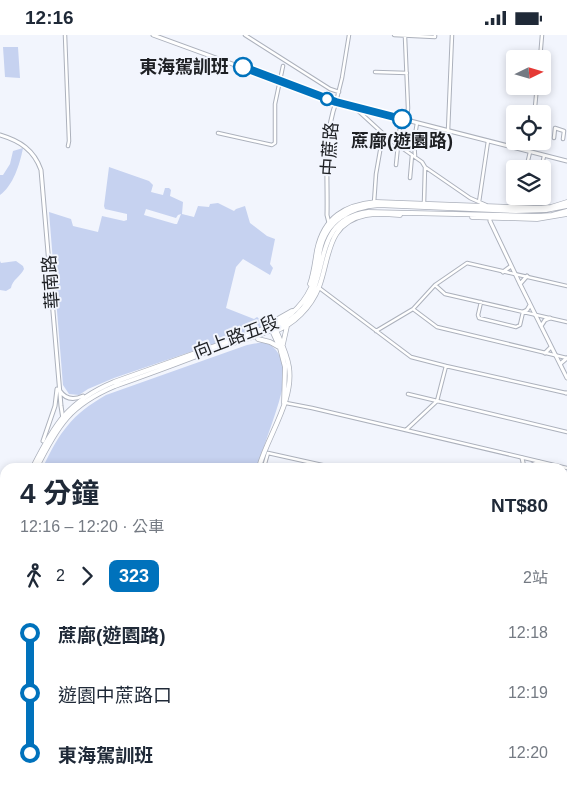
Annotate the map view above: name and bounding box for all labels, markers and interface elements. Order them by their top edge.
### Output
text: 12:16 [25,7,74,28]
north arrow [506,50,551,95]
map controls [506,50,551,205]
place label: 東海駕訓班 [139,57,229,77]
marker: 東海駕訓班 [233,57,253,77]
unlabelled marker [320,92,334,106]
button: locate [506,105,551,150]
marker: 蔗廍(遊園路) [392,109,412,129]
street label: 中蔗路 [318,121,342,177]
place label: 蔗廍(遊園路) [351,131,453,151]
button: layers [506,160,551,205]
street label: 華南路 [39,254,63,310]
street label: 向上路五段 [190,312,282,362]
text: 4 分鐘 [20,478,99,509]
text: NT$80 [491,495,548,516]
text: 12:16 – 12:20 · 公車 [20,518,164,535]
icon: walk [20,562,48,590]
icon: forward [73,562,101,590]
text: 323 [119,566,149,586]
text: 2 [56,567,65,584]
text: 2站 [523,569,548,586]
text: 12:18 [508,624,548,641]
text: 蔗廍(遊園路) [58,625,166,646]
text: 12:19 [508,684,548,701]
text: 遊園中蔗路口 [58,685,172,706]
text: 12:20 [508,744,548,761]
text: 東海駕訓班 [58,745,153,766]

